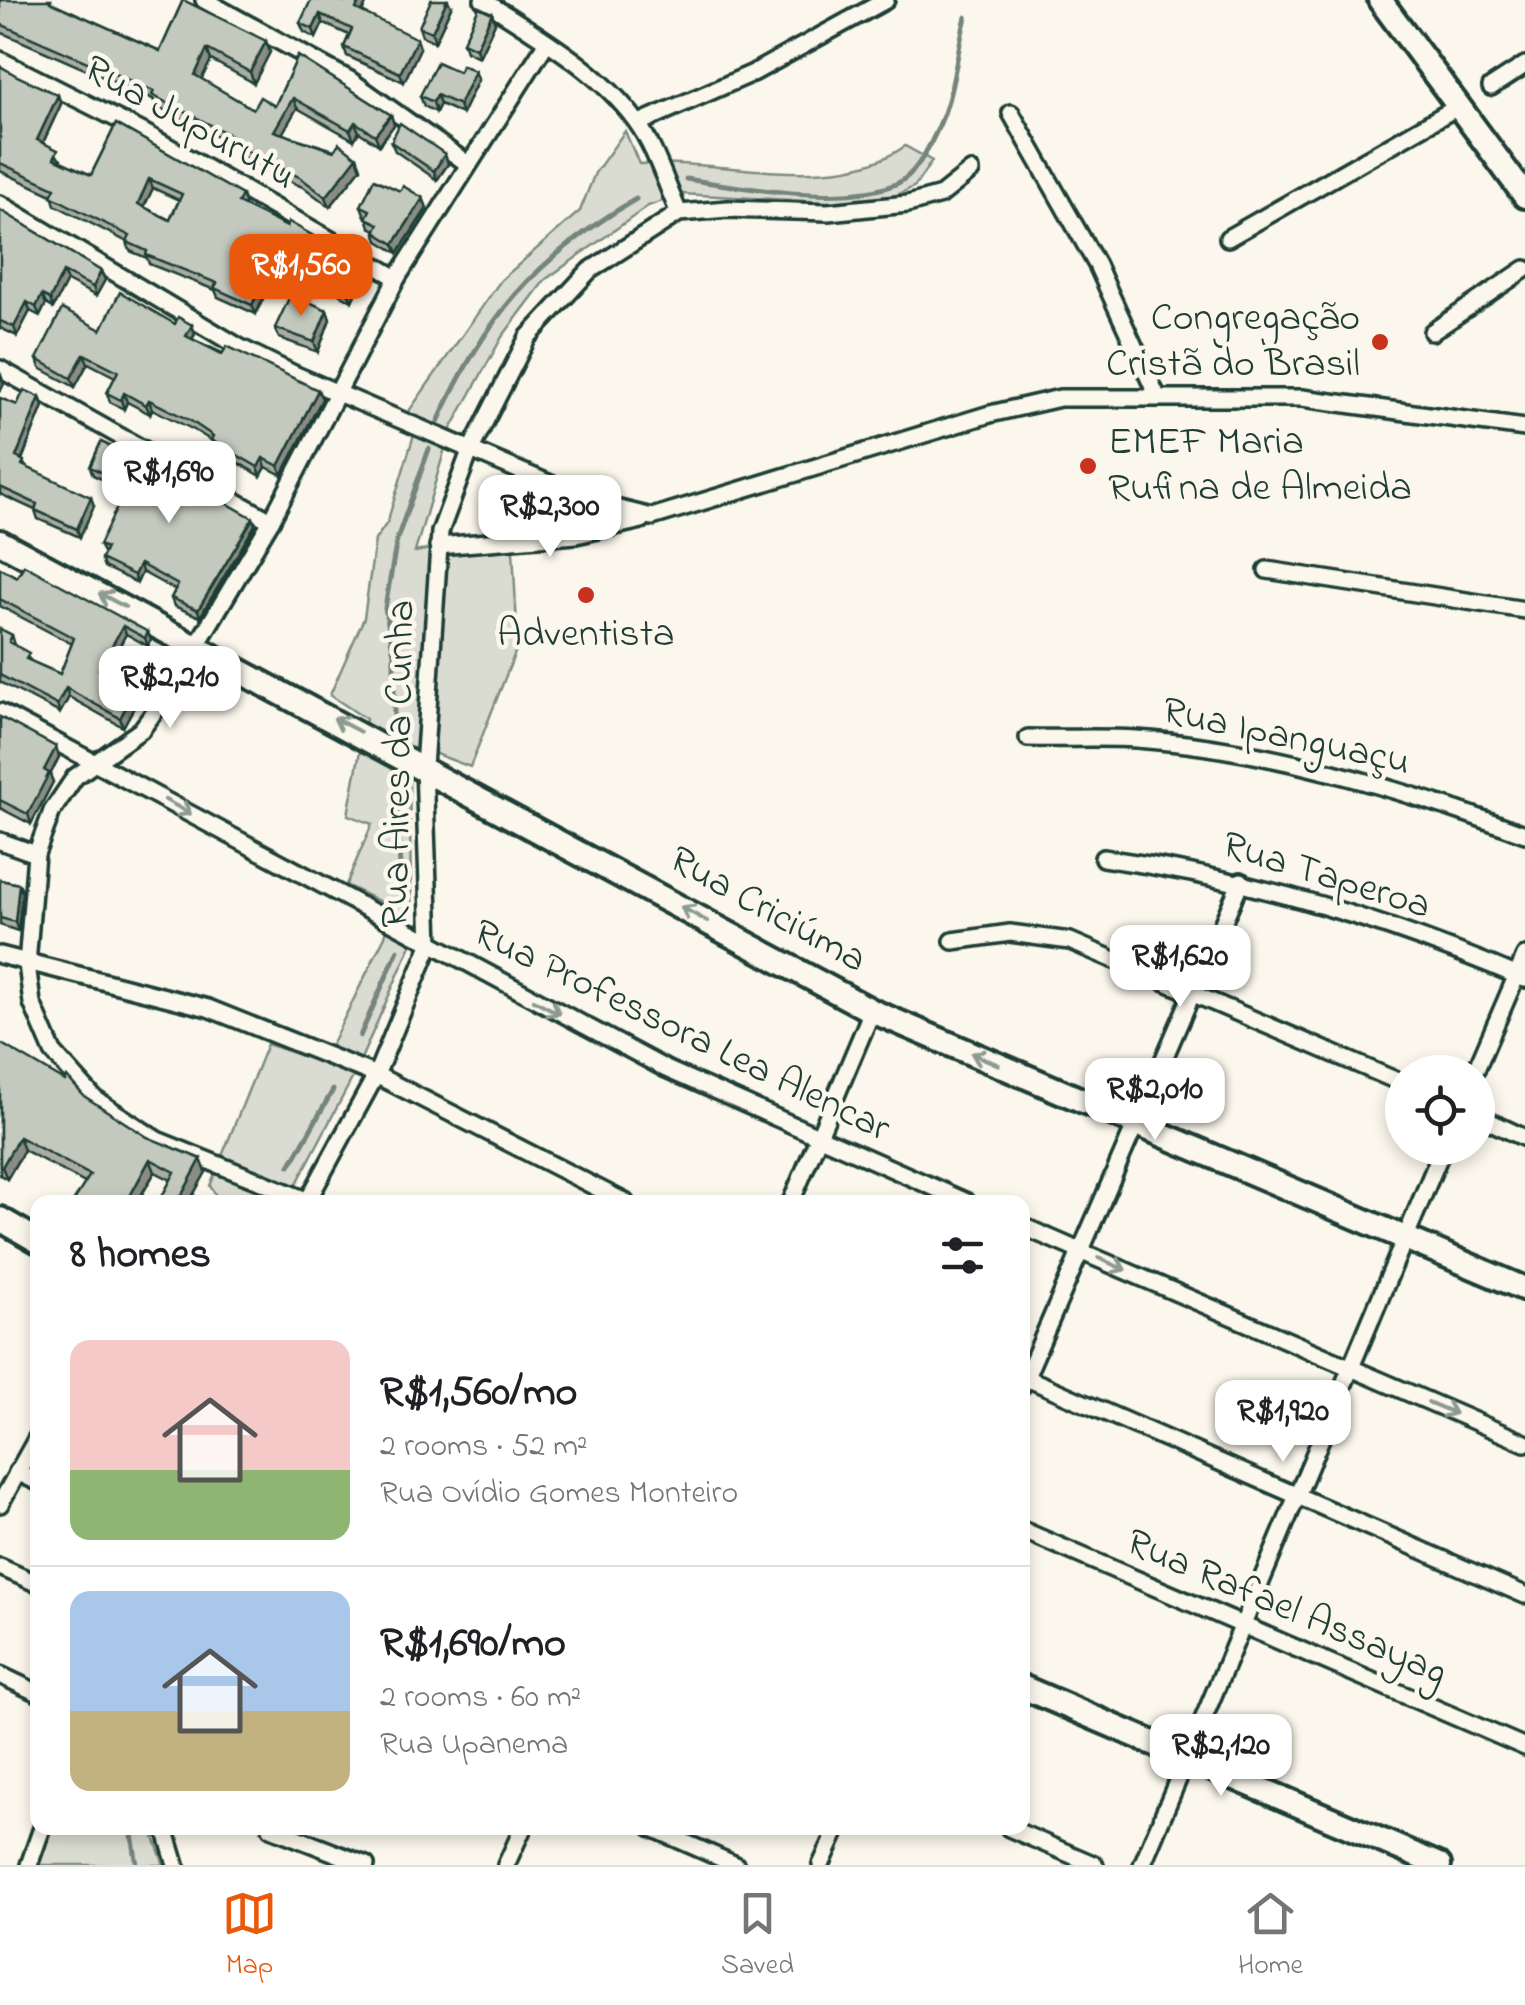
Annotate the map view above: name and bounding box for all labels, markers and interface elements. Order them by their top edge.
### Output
street label: Rua Jupurutu [72,41,306,207]
pin: R$1,560 [209,234,393,319]
text: R$1,560 [252,243,350,290]
place label: Congregação Cristã do Brasil [1106,290,1360,395]
marker: Congregação Cristã do Brasil [1369,331,1391,353]
place label: EMEF Maria Rufina de Almeida [1108,414,1412,519]
pin: R$1,690 [77,441,261,526]
text: R$1,690 [124,450,214,497]
marker: EMEF Maria Rufina de Almeida [1077,455,1099,477]
pin: R$2,300 [458,475,642,560]
text: R$2,300 [500,484,600,531]
marker: Adventista [575,584,597,606]
one-way arrow [98,590,128,609]
street label: Rua Aires da Cunha [368,599,432,929]
place label: Adventista [497,606,675,665]
pin: R$2,210 [78,646,262,731]
text: R$2,210 [121,655,219,702]
street label: Rua Ipanguaçu [1157,683,1415,793]
one-way arrow [333,715,362,735]
one-way arrow [163,798,192,818]
street label: Rua Taperoa [1214,817,1438,937]
street label: Rua Criciúma [657,832,877,990]
one-way arrow [680,903,710,923]
street label: Rua Professora Lea Alencar [462,905,900,1159]
pin: R$1,620 [1088,925,1272,1010]
text: R$1,620 [1132,934,1228,981]
one-way arrow [532,998,562,1017]
one-way arrow [970,1048,1001,1066]
map controls [1385,1055,1495,1165]
button: locate [1385,1055,1495,1165]
pin: R$2,010 [1063,1058,1247,1143]
text: R$2,010 [1107,1067,1203,1114]
text: 8 homes [70,1225,211,1286]
icon: filters [935,1228,990,1283]
one-way arrow [1096,1256,1127,1274]
text: R$1,560/mo [380,1363,577,1424]
icon: home [150,1380,270,1500]
pin: R$1,920 [1191,1380,1375,1465]
text: R$1,920 [1237,1389,1329,1436]
one-way arrow [1426,1400,1457,1418]
text: 2 rooms · 52 m² [380,1424,588,1471]
text: Rua Ovídio Gomes Monteiro [380,1471,738,1518]
street label: Rua Rafael Assayag [1116,1515,1456,1703]
text: R$1,690/mo [380,1614,566,1675]
icon: home [150,1631,270,1751]
text: 2 rooms · 60 m² [380,1675,581,1722]
pin: R$2,120 [1129,1714,1313,1799]
text: Rua Upanema [380,1722,568,1769]
text: R$2,120 [1172,1723,1270,1770]
tab: Map [222,1886,277,1987]
tab: Saved [721,1886,794,1987]
tab: Home [1238,1886,1303,1987]

